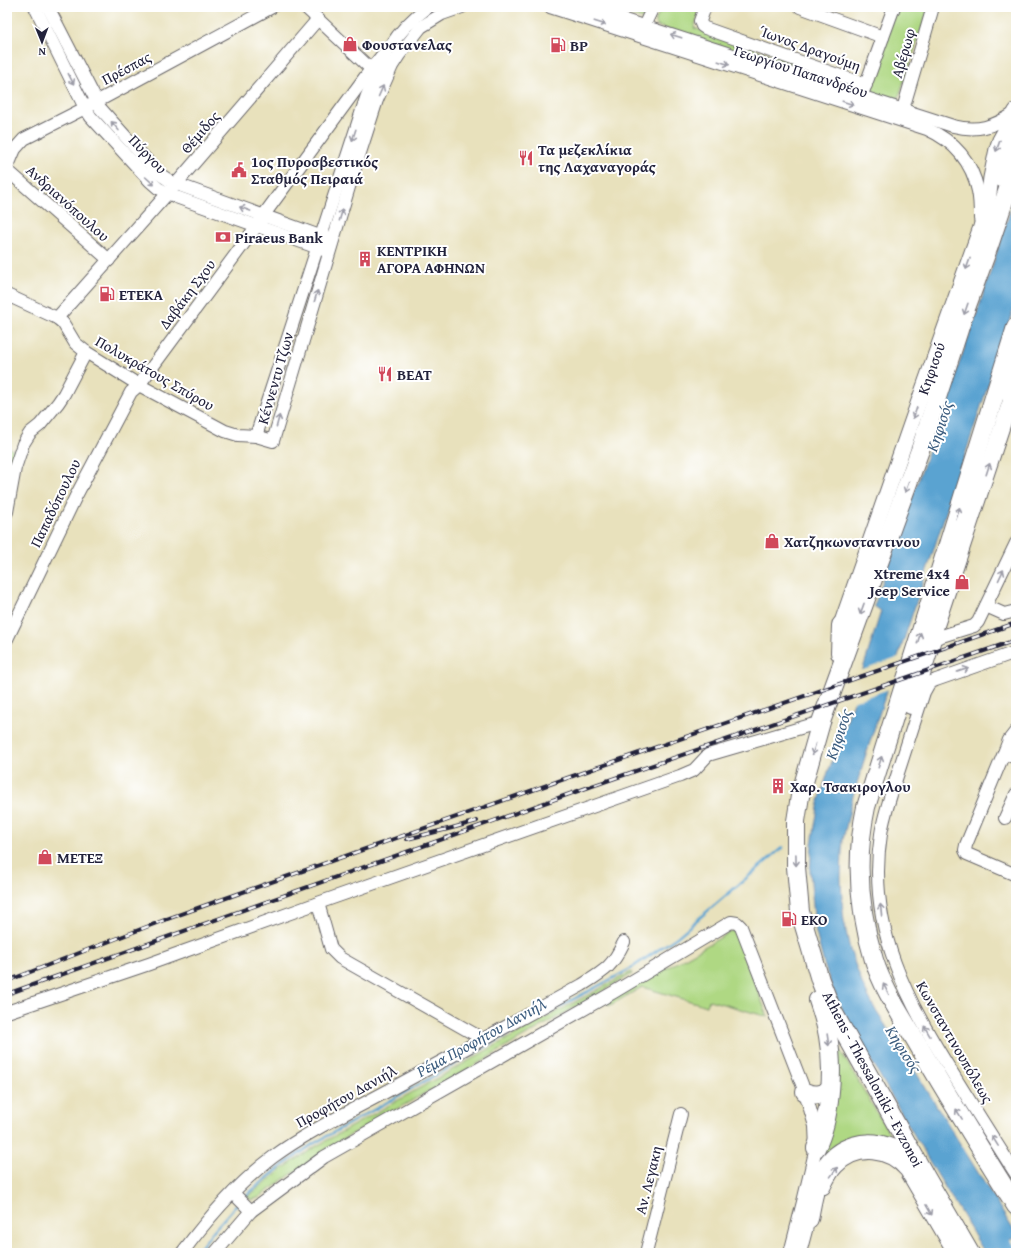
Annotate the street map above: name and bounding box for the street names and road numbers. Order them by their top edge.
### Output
street label: Ίωνος Δραγούμη [756,20,864,76]
street label: Αβέρωφ [886,25,920,80]
street label: Γεωργίου Παπανδρέου [731,39,871,103]
street label: Πρέσπας [98,46,155,90]
street label: Θέμιδος [176,106,225,158]
street label: Πύργου [124,130,172,178]
street label: Ανδριανόπουλου [22,160,114,246]
street label: Δαβάκη Σχου [154,255,220,333]
street label: Κέννεντυ Τζων [252,329,298,427]
street label: Πολυκράτους Σπύρου [92,330,218,416]
street label: Κηφισού [912,339,950,397]
street label: Παπαδόπουλου [24,455,86,551]
street label: Κωνσταντινουπόλεως [911,977,999,1108]
street label: Athens - Thessaloniki - Evzonoi [818,987,928,1171]
street label: Προφήτου Δανιήλ [292,1059,401,1132]
street label: Αν. Λεγακη [629,1144,667,1216]

